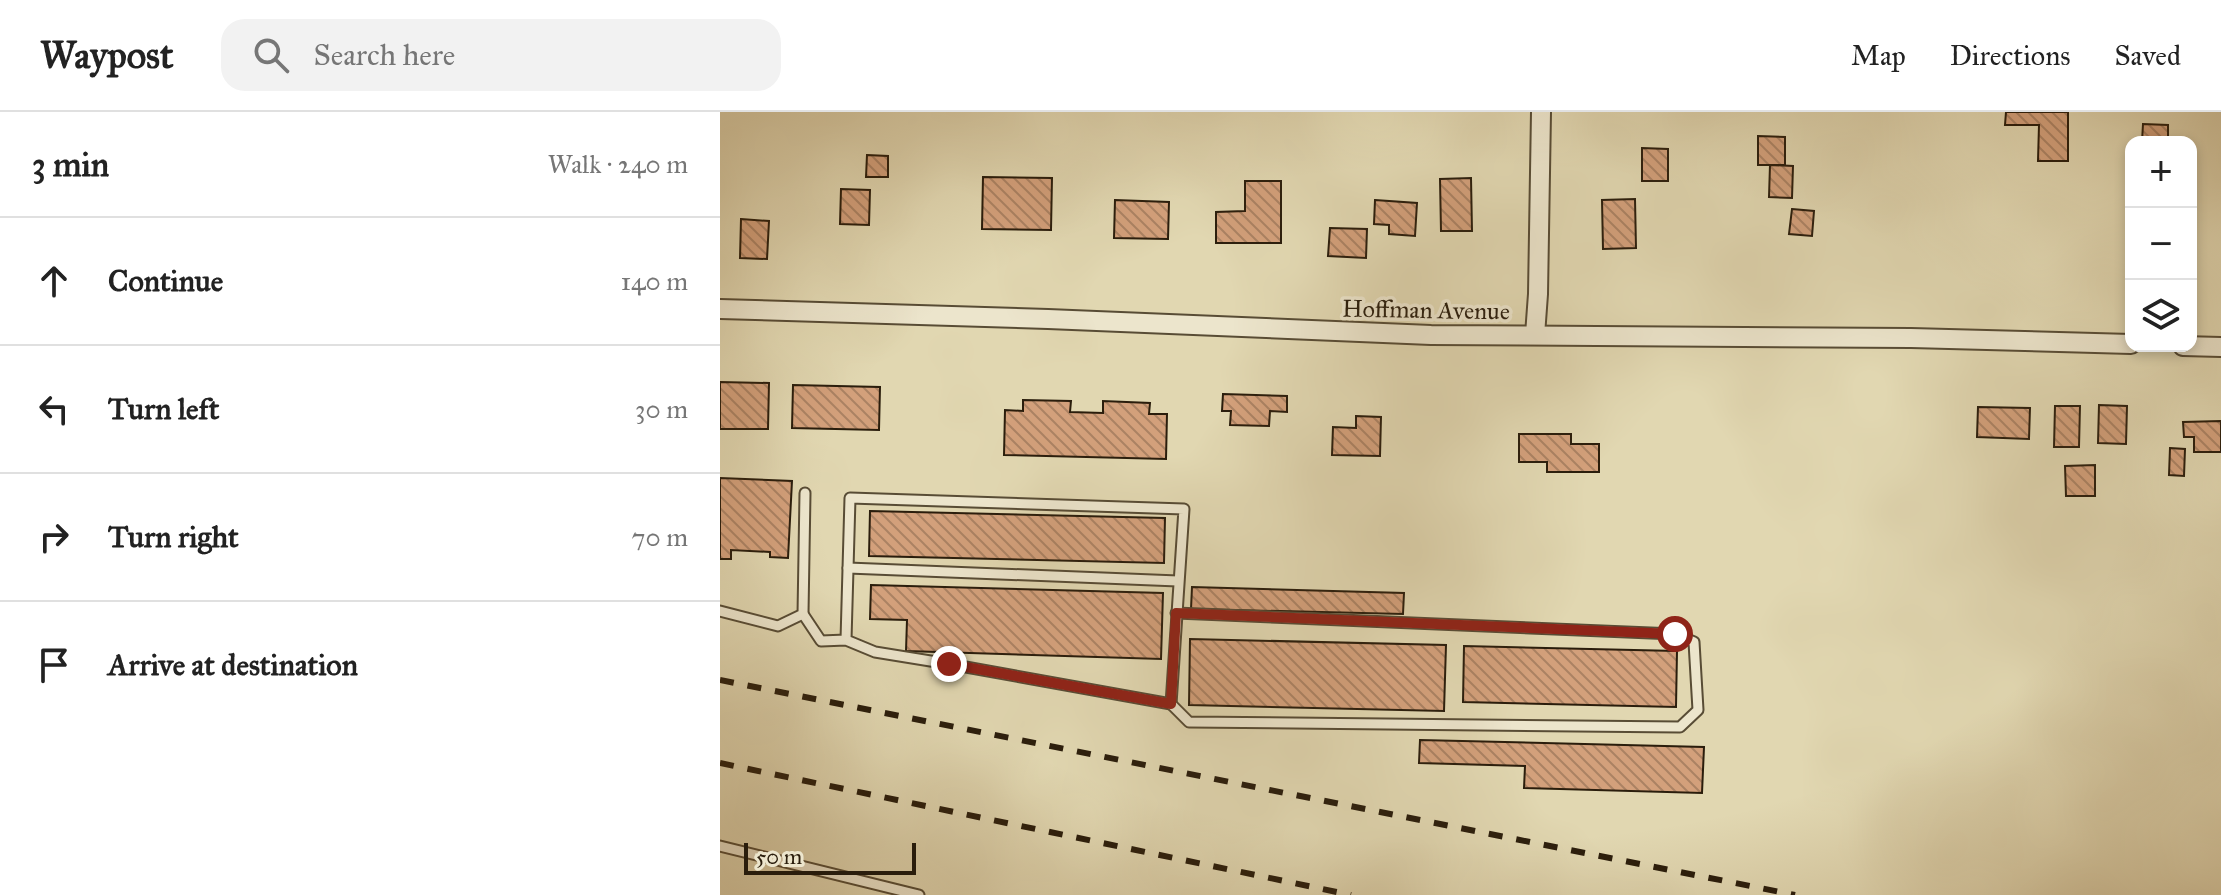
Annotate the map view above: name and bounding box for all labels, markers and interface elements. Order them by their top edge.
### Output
search box [221,19,781,91]
text: Waypost [40,32,173,78]
icon: search [249,33,293,77]
text: Search here [313,37,455,73]
text: Map [1851,38,1906,73]
text: Directions [1950,38,2071,73]
text: Saved [2115,38,2181,73]
map controls [2125,136,2197,352]
button: + [2125,136,2197,208]
text: 3 min [32,144,109,185]
text: Walk · 240 m [548,148,688,180]
button: − [2125,208,2197,280]
icon: ahead [32,259,76,303]
text: Continue [108,263,223,299]
text: 140 m [621,265,688,297]
button: layers [2125,280,2197,352]
street label: Hoffman Avenue [1342,294,1510,326]
icon: left [32,387,76,431]
text: Turn left [108,391,219,427]
text: 30 m [635,393,688,425]
icon: right [32,515,76,559]
text: Turn right [108,519,239,555]
text: 70 m [632,521,688,553]
route start [1657,616,1693,652]
icon: arrive [32,643,76,687]
route end [931,646,967,682]
text: Arrive at destination [108,647,358,683]
scale bar [744,839,916,875]
text: 50 m [756,843,802,870]

